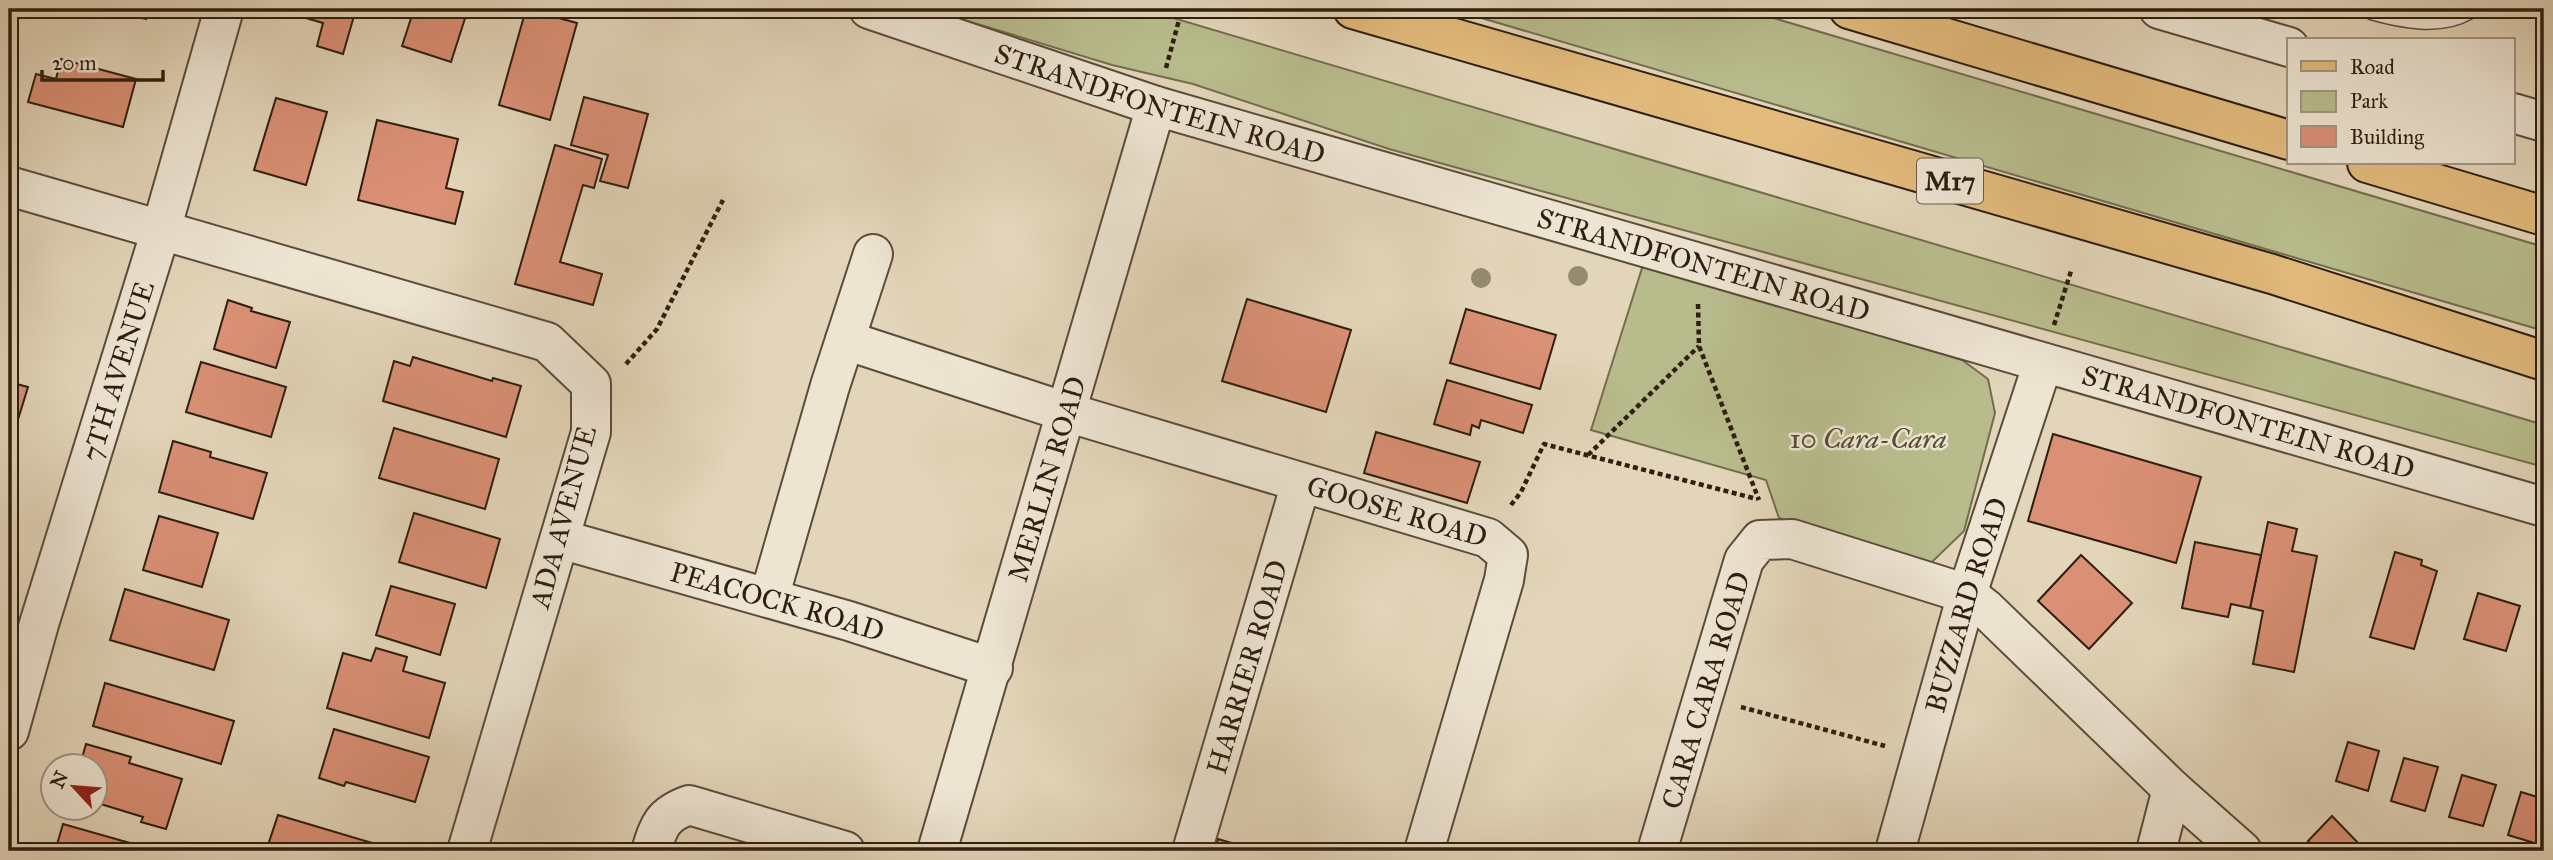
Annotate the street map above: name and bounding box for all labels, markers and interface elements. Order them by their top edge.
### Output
street label: STRANDFONTEIN ROAD [990,35,1329,171]
scale bar [42,38,163,82]
legend [2287,38,2514,164]
text: 20 m [52,50,97,76]
text: Road [2350,54,2395,80]
text: Park [2350,88,2388,114]
text: Building [2350,124,2424,150]
road number: M17 [1917,158,1983,204]
street label: STRANDFONTEIN ROAD [1533,200,1874,329]
street label: 7TH AVENUE [73,277,162,465]
street label: STRANDFONTEIN ROAD [2078,357,2419,486]
street label: MERLIN ROAD [1000,372,1093,585]
park label: 10 Cara-Cara [1789,421,1947,456]
street label: ADA AVENUE [522,422,604,613]
street label: GOOSE ROAD [1303,467,1491,554]
street label: BUZZARD ROAD [1917,493,2015,717]
street label: PEACOCK ROAD [666,554,889,649]
street label: HARRIER ROAD [1198,556,1295,778]
street label: CARA CARA ROAD [1653,567,1757,813]
north arrow [38,752,108,822]
text: N [45,767,73,792]

